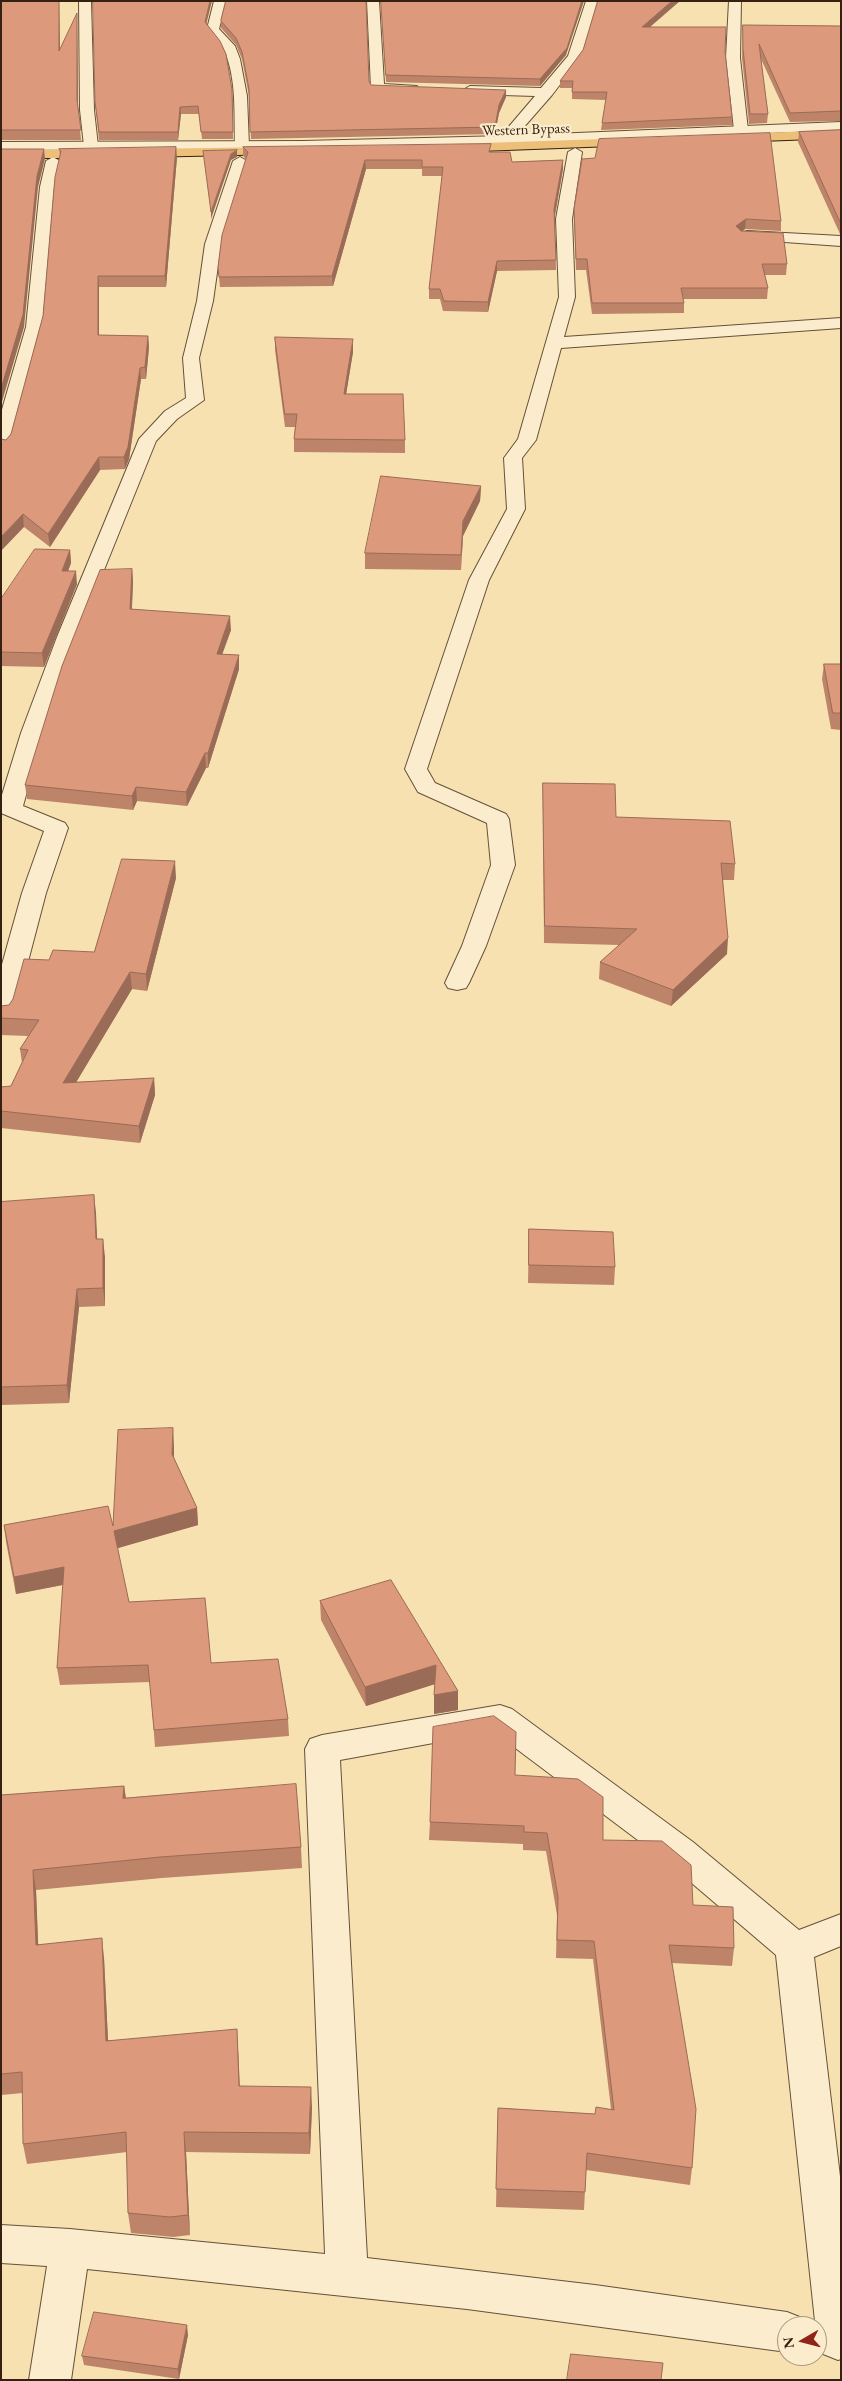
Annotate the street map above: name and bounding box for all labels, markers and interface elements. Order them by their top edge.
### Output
street label: Western Bypass [482,119,570,141]
north arrow [777,2316,827,2366]
text: N [778,2336,798,2350]

